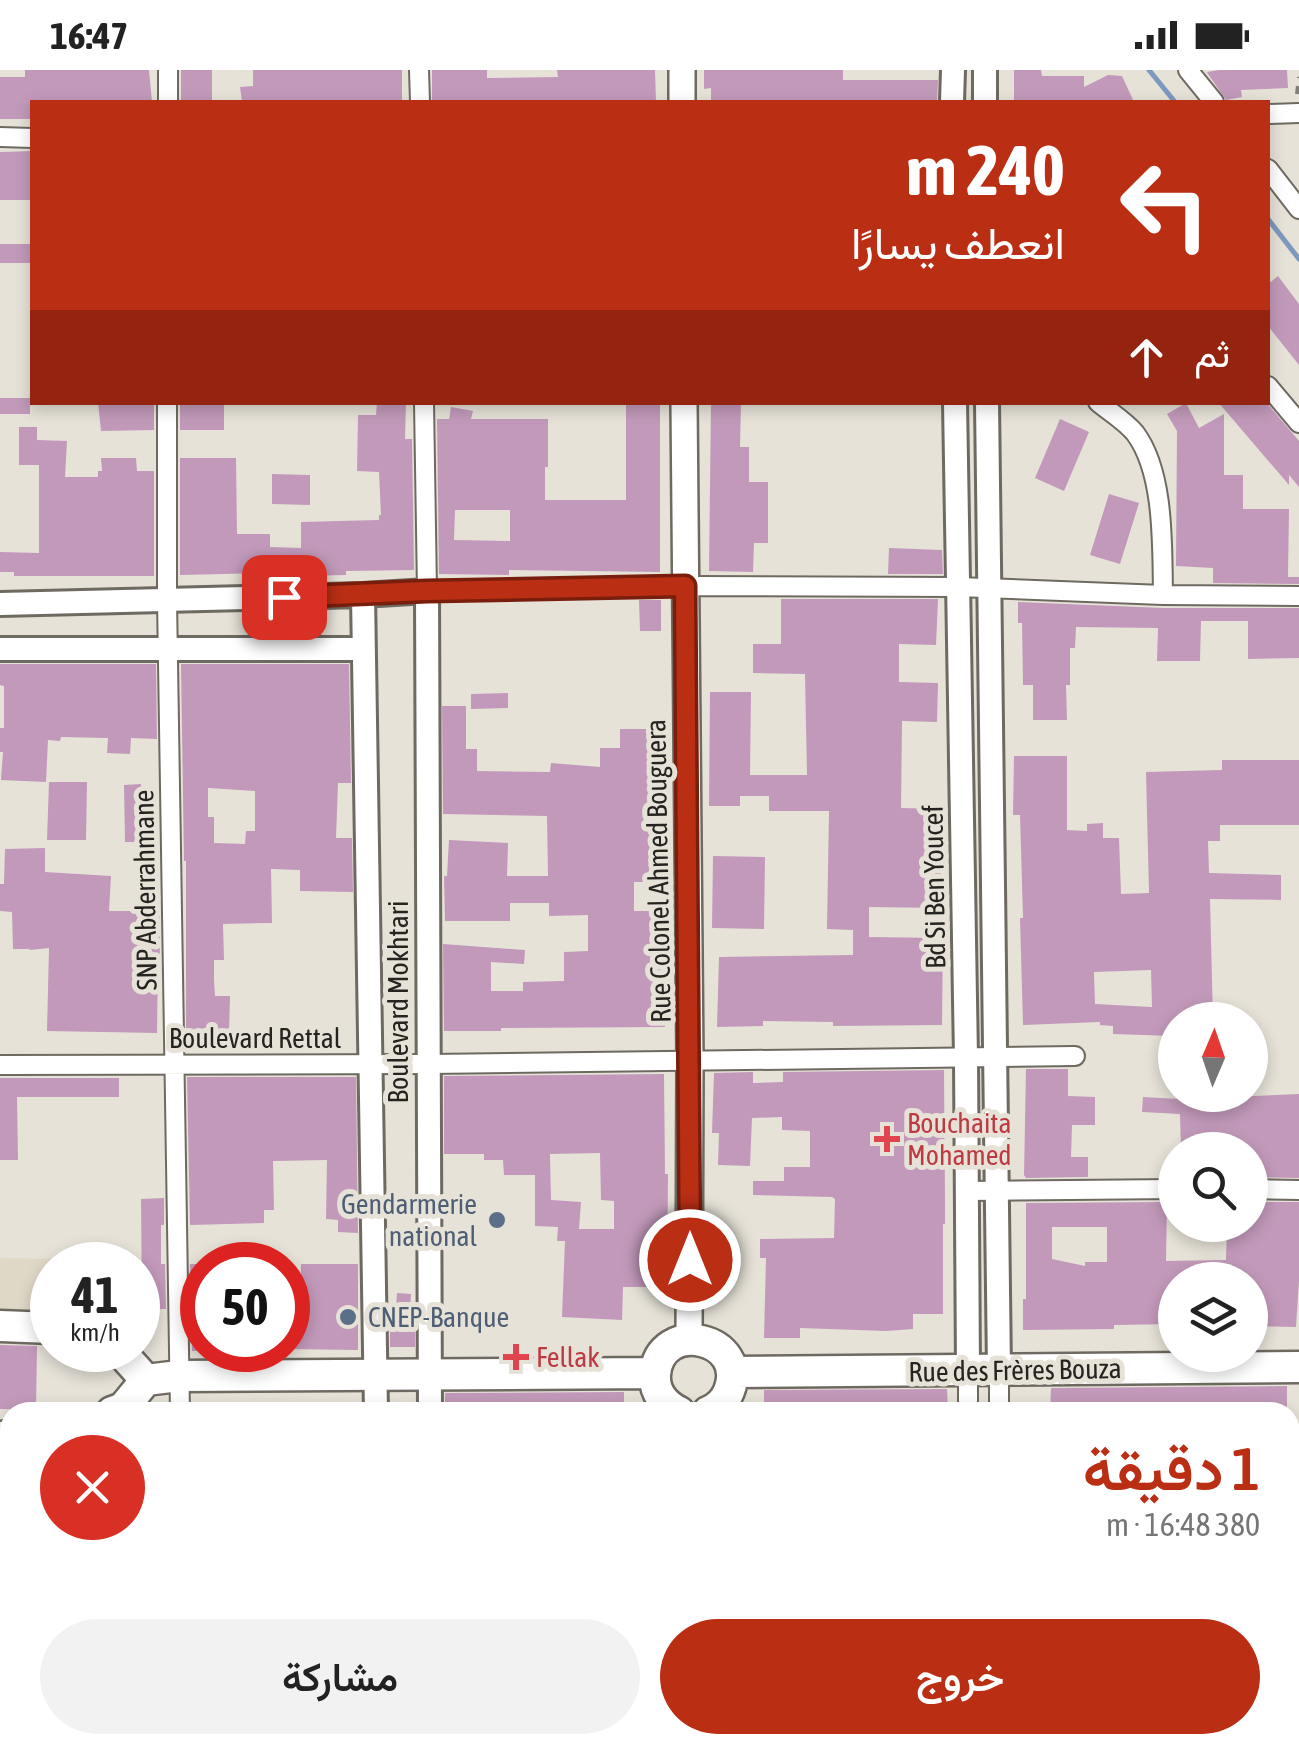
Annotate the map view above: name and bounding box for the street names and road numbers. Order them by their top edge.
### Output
street label: Rue Colonel Ahmed Bouguera [639,719,677,1023]
street label: SNP Abderrahmane [127,789,163,991]
street label: Bd Si Ben Youcef [917,804,951,969]
street label: Boulevard Mokhtari [382,901,414,1103]
street label: Boulevard Rettal [169,1022,342,1054]
street label: Rue des Frères Bouza [908,1352,1122,1388]

